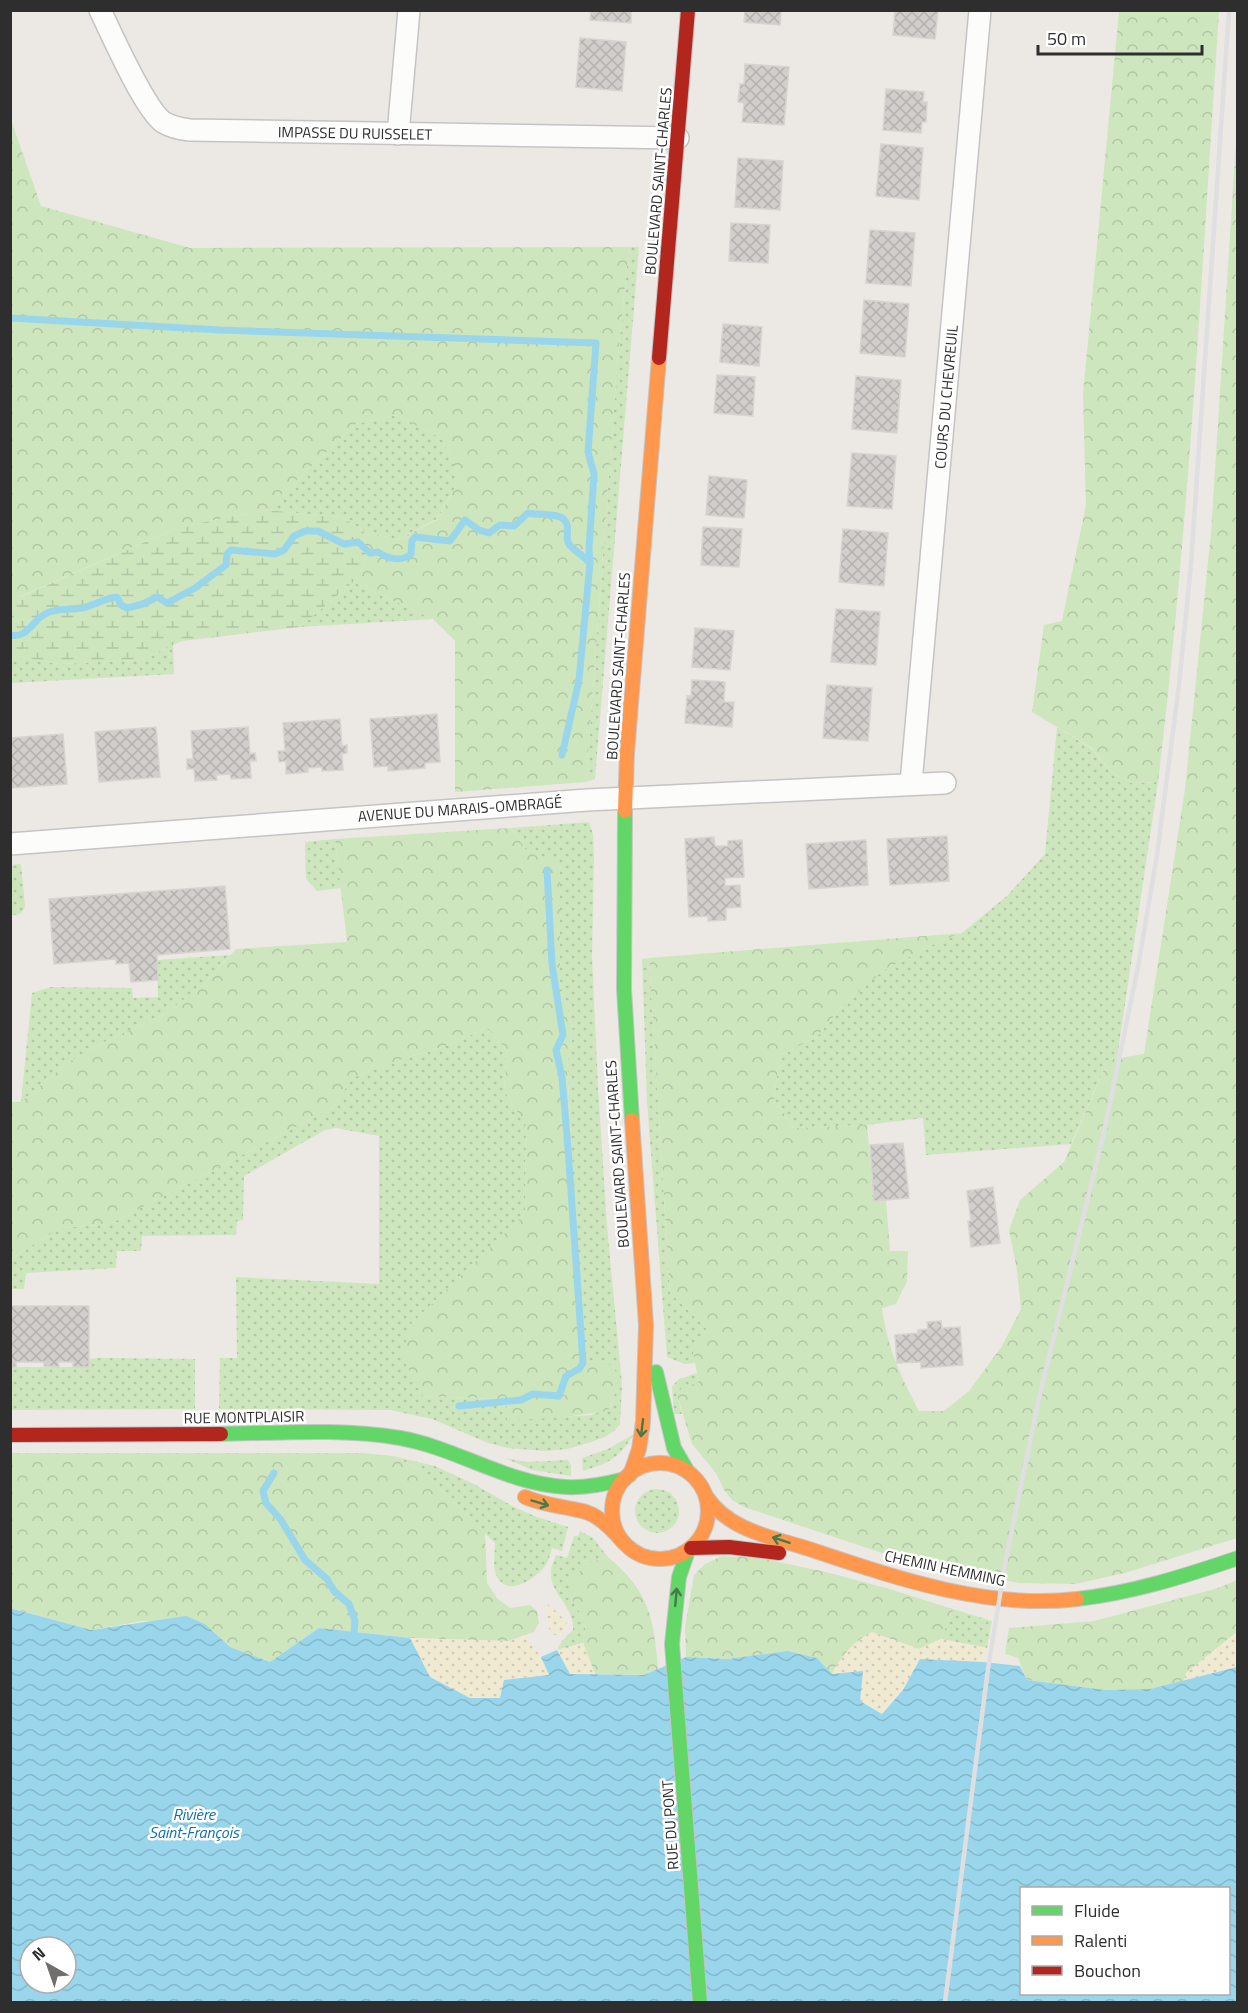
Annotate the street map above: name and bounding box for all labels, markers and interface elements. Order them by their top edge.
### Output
scale bar [1038,18,1202,56]
text: 50 m [1047,25,1086,52]
street label: BOULEVARD SAINT-CHARLES [638,86,678,276]
street label: IMPASSE DU RUISSELET [278,120,433,146]
street label: COURS DU CHEVREUIL [928,324,964,470]
street label: BOULEVARD SAINT-CHARLES [600,571,636,761]
street label: AVENUE DU MARAIS-OMBRAGÉ [357,790,563,828]
street label: BOULEVARD SAINT-CHARLES [599,1059,635,1249]
street label: RUE MONTPLAISIR [183,1404,305,1430]
one-way arrow [636,1417,647,1437]
one-way arrow [530,1498,549,1509]
one-way arrow [772,1533,791,1544]
street label: CHEMIN HEMMING [882,1544,1008,1592]
one-way arrow [671,1587,682,1607]
street label: RUE DU PONT [655,1779,685,1871]
water label: Rivière Saint-François [149,1802,240,1844]
legend [1020,1887,1230,1995]
text: Fluide [1074,1897,1120,1924]
text: Ralenti [1074,1927,1127,1954]
north arrow [18,1935,78,1995]
text: N [26,1941,50,1966]
text: Bouchon [1074,1957,1141,1984]

